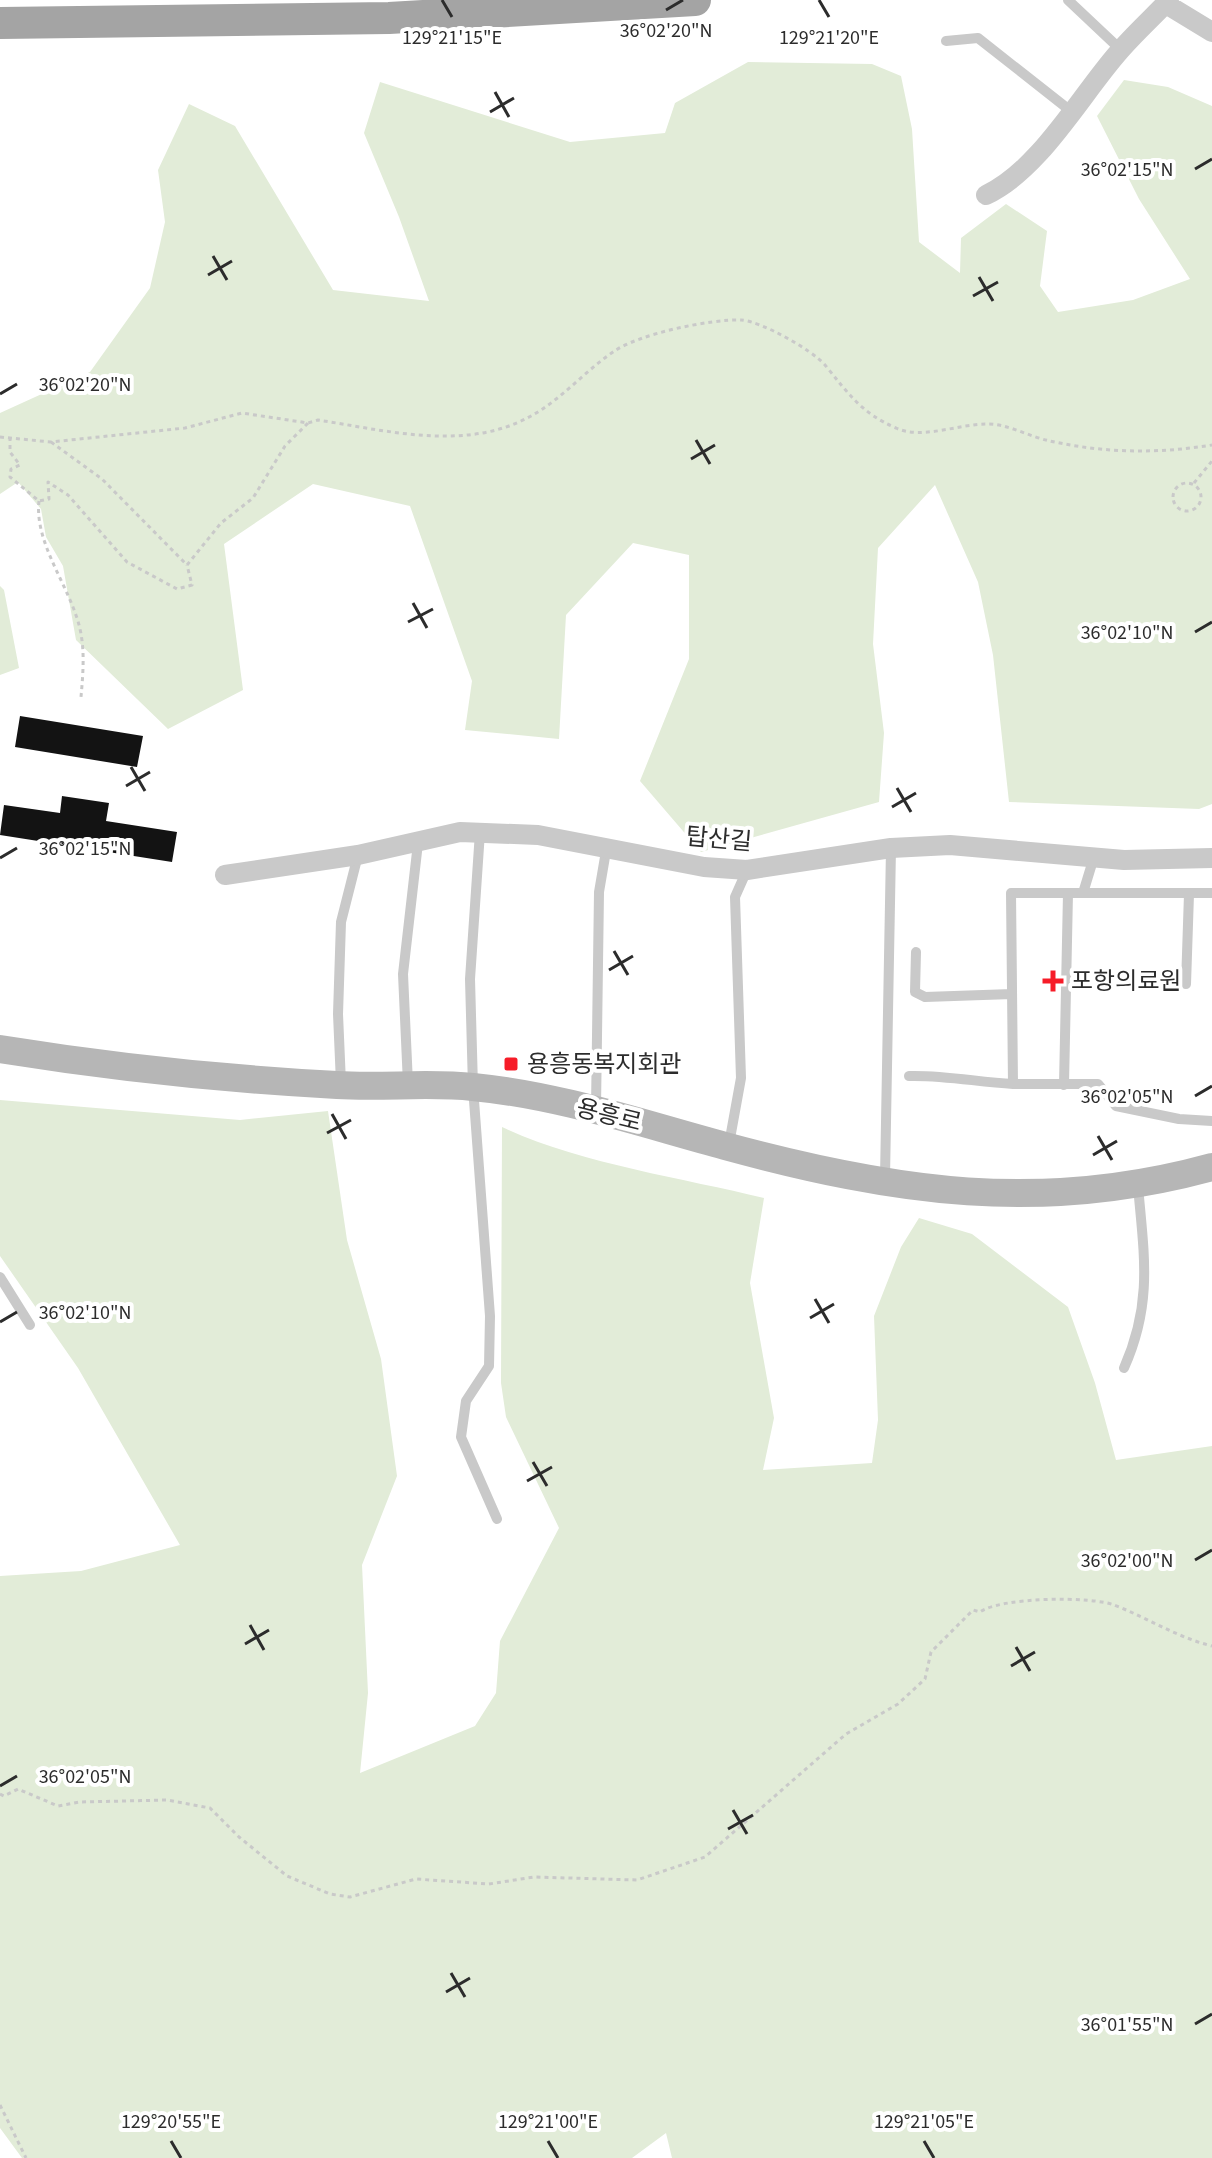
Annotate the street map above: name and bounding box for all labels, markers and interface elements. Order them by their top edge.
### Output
text: 36°02'20"N [620,17,712,45]
text: 129°21'15"E [402,24,502,52]
text: 129°21'20"E [779,24,879,52]
text: 36°02'15"N [1081,156,1173,184]
text: 36°02'20"N [39,371,131,399]
text: 36°02'10"N [1081,619,1173,647]
street label: 탑산길 [684,819,753,860]
text: 36°02'15"N [39,835,131,863]
place label: 포항의료원 [1071,964,1181,999]
marker: 포항의료원 [1042,970,1064,992]
place label: 용흥동복지회관 [527,1047,682,1082]
marker: 용흥동복지회관 [502,1055,520,1073]
text: 36°02'05"N [1081,1083,1173,1111]
street label: 용흥로 [573,1090,645,1140]
text: 36°02'10"N [39,1299,131,1327]
text: 36°02'00"N [1081,1547,1173,1575]
text: 36°02'05"N [39,1763,131,1791]
text: 36°01'55"N [1081,2011,1173,2039]
text: 129°20'55"E [121,2108,221,2136]
text: 129°21'00"E [498,2108,598,2136]
text: 129°21'05"E [874,2108,974,2136]

